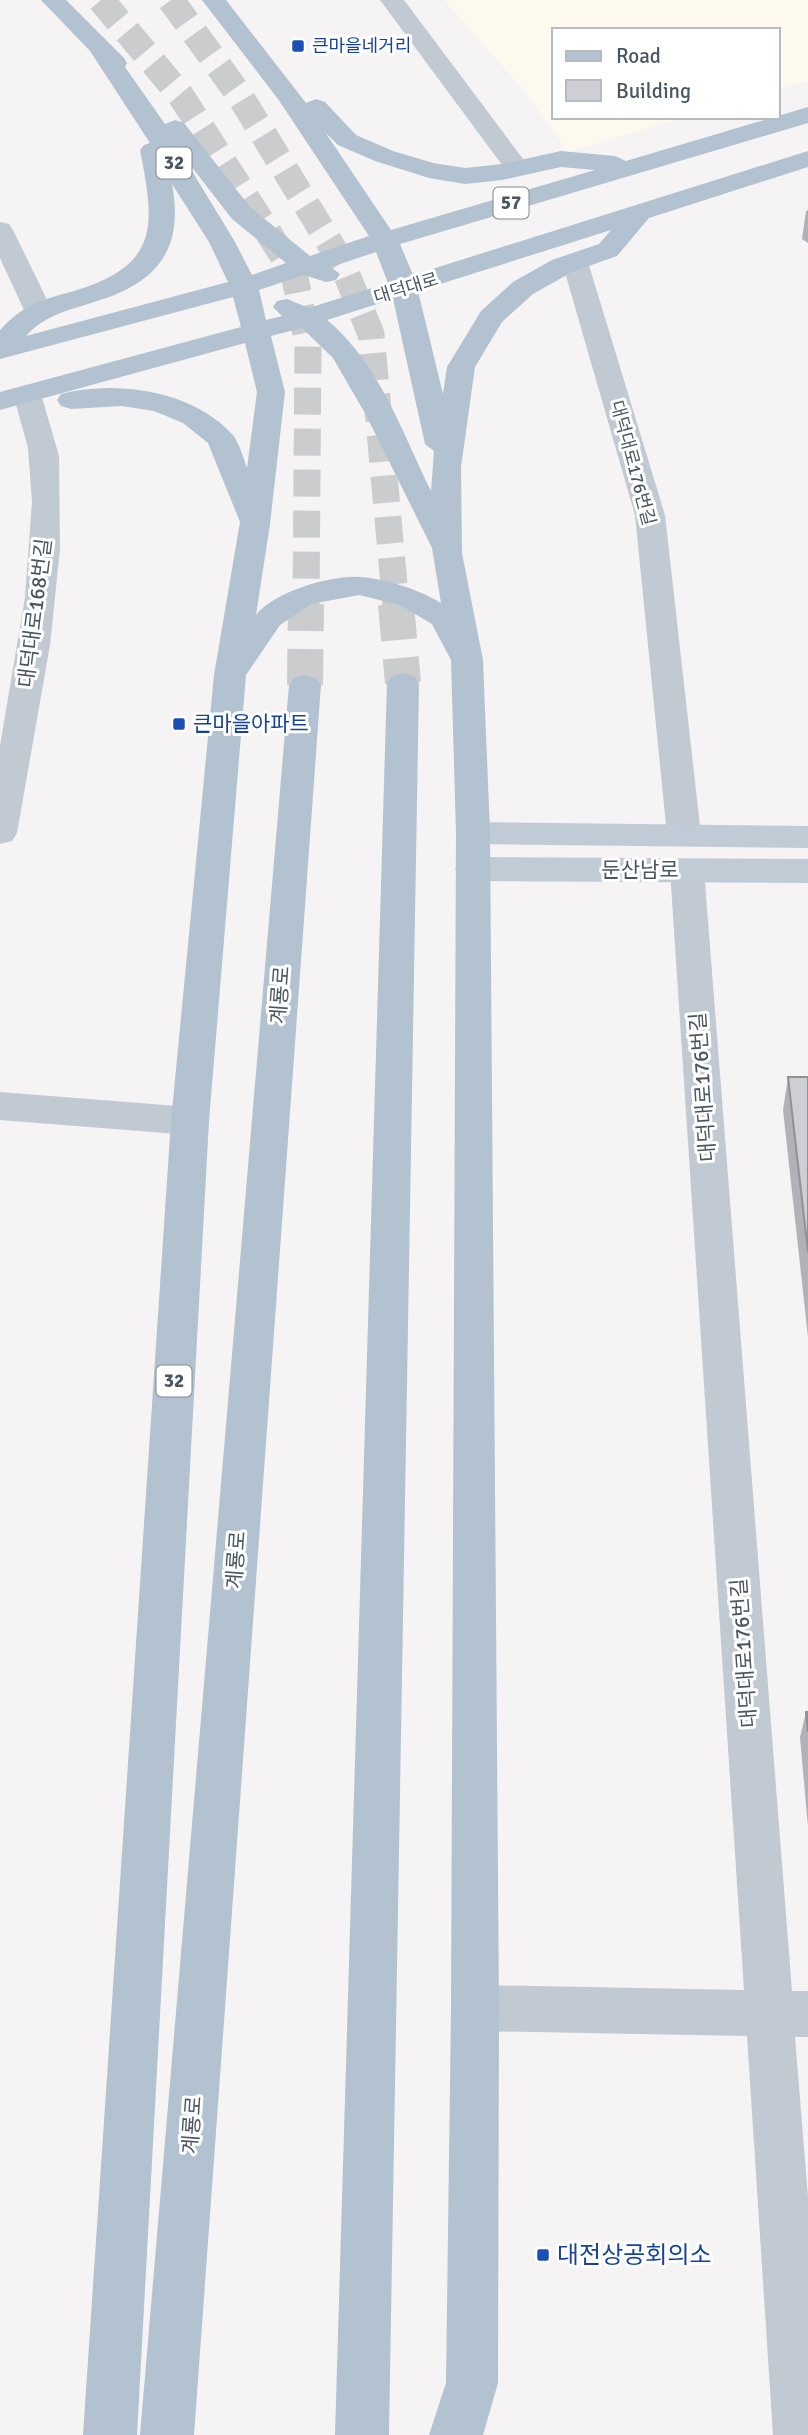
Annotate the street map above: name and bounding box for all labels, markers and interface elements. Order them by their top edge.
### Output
legend [552,28,780,119]
place label: 큰마을네거리 [312,35,411,57]
marker: 큰마을네거리 [290,38,306,54]
text: Road [616,43,661,69]
text: Building [616,78,691,104]
road number: 32 [156,148,192,178]
road number: 57 [494,188,528,218]
street label: 대덕대로 [371,268,441,308]
street label: 대덕대로176번길 [606,398,660,528]
street label: 대덕대로168번길 [13,537,57,689]
place label: 큰마을아파트 [193,711,309,737]
marker: 큰마을아파트 [171,716,187,732]
street label: 둔산남로 [601,857,679,883]
street label: 계룡로 [265,965,295,1025]
street label: 대덕대로176번길 [685,1011,721,1163]
road number: 32 [156,1366,192,1396]
street label: 계룡로 [221,1530,251,1590]
street label: 대덕대로176번길 [726,1577,762,1729]
street label: 계룡로 [177,2095,207,2155]
place label: 대전상공회의소 [557,2240,712,2270]
marker: 대전상공회의소 [535,2247,551,2263]

